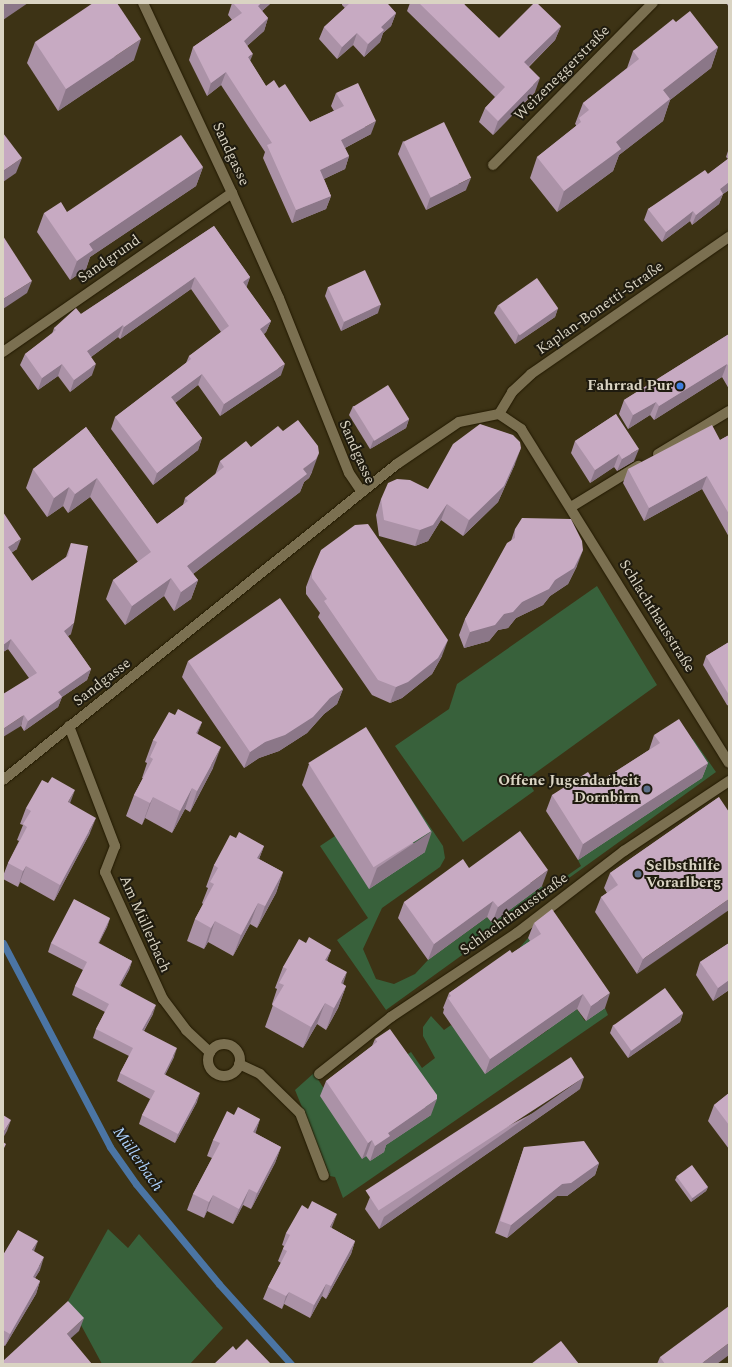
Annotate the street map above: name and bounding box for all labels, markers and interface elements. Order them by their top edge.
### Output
street label: Weizeneggerstraße [511,22,613,124]
street label: Sandgasse [208,119,254,189]
street label: Sandgrund [74,231,144,287]
street label: Kaplan-Bonetti-Straße [533,257,667,359]
place label: Fahrrad Pur [587,377,672,395]
marker: Fahrrad Pur [675,381,685,391]
street label: Sandgasse [335,417,379,487]
street label: Schlachthausstraße [615,556,699,676]
street label: Sandgasse [70,654,134,710]
place label: Offene Jugendarbeit Dornbirn [498,771,639,806]
marker: Offene Jugendarbeit Dornbirn [642,784,652,794]
place label: Selbsthilfe Vorarlberg [646,856,721,891]
street label: Schlachthausstraße [456,869,572,959]
marker: Selbsthilfe Vorarlberg [633,869,643,879]
street label: Am Müllerbach [116,873,174,975]
water label: Müllerbach [109,1123,167,1195]

